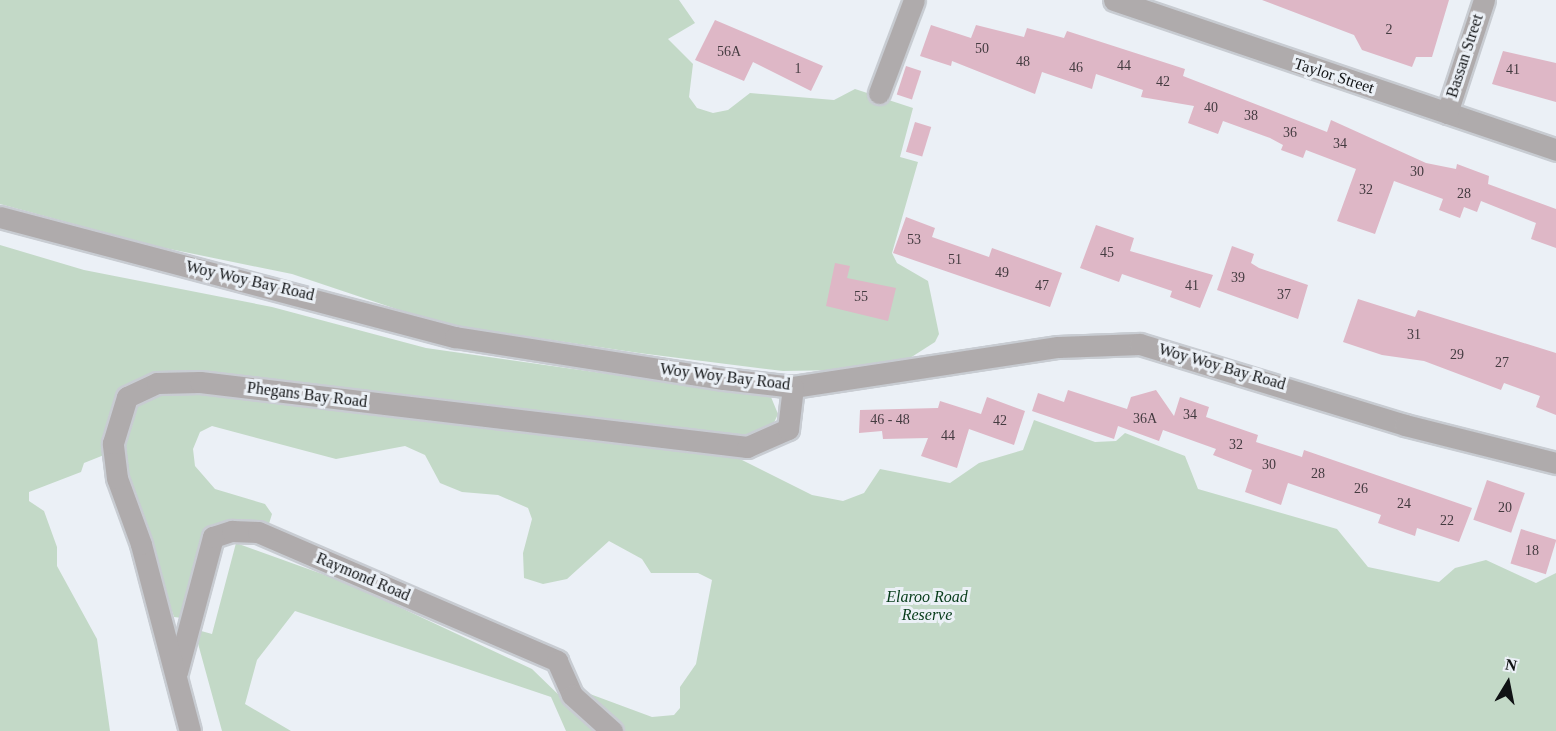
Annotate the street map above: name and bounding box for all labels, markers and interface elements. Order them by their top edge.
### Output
street label: Bassan Street [1442,12,1488,100]
house number: 2 [1386,22,1392,38]
house number: 50 [975,41,989,57]
house number: 56A [717,44,741,60]
house number: 48 [1016,54,1030,70]
street label: Taylor Street [1292,54,1376,98]
house number: 44 [1117,58,1131,74]
house number: 46 [1069,60,1083,76]
house number: 1 [794,61,802,77]
house number: 41 [1506,62,1520,78]
house number: 42 [1156,74,1170,90]
house number: 40 [1204,100,1218,116]
house number: 38 [1244,108,1258,124]
house number: 36 [1283,125,1297,141]
house number: 34 [1333,136,1347,152]
house number: 30 [1410,164,1424,180]
house number: 32 [1359,182,1373,198]
house number: 28 [1457,186,1471,202]
house number: 53 [907,232,921,248]
house number: 45 [1100,245,1114,261]
house number: 51 [948,252,962,268]
street label: Woy Woy Bay Road [184,257,316,305]
house number: 49 [995,265,1009,281]
house number: 39 [1231,270,1245,286]
house number: 47 [1035,278,1049,294]
house number: 41 [1185,278,1199,294]
house number: 37 [1277,287,1291,303]
house number: 55 [854,289,868,305]
house number: 31 [1407,327,1421,343]
street label: Woy Woy Bay Road [1156,340,1288,394]
house number: 29 [1450,347,1464,363]
house number: 27 [1495,355,1509,371]
street label: Woy Woy Bay Road [659,359,791,395]
street label: Phegans Bay Road [246,378,368,412]
house number: 34 [1183,407,1197,423]
house number: 36A [1133,411,1157,427]
house number: 46 - 48 [870,412,910,428]
house number: 42 [993,413,1007,429]
house number: 44 [941,428,955,444]
house number: 32 [1229,437,1243,453]
house number: 30 [1262,457,1276,473]
house number: 28 [1311,466,1325,482]
house number: 26 [1354,481,1368,497]
house number: 24 [1397,496,1411,512]
house number: 20 [1498,500,1512,516]
house number: 22 [1440,513,1454,529]
house number: 18 [1525,543,1539,559]
street label: Raymond Road [313,549,413,605]
park label: Elaroo Road Reserve [886,587,968,625]
north arrow [1478,653,1538,713]
text: N [1504,655,1518,674]

